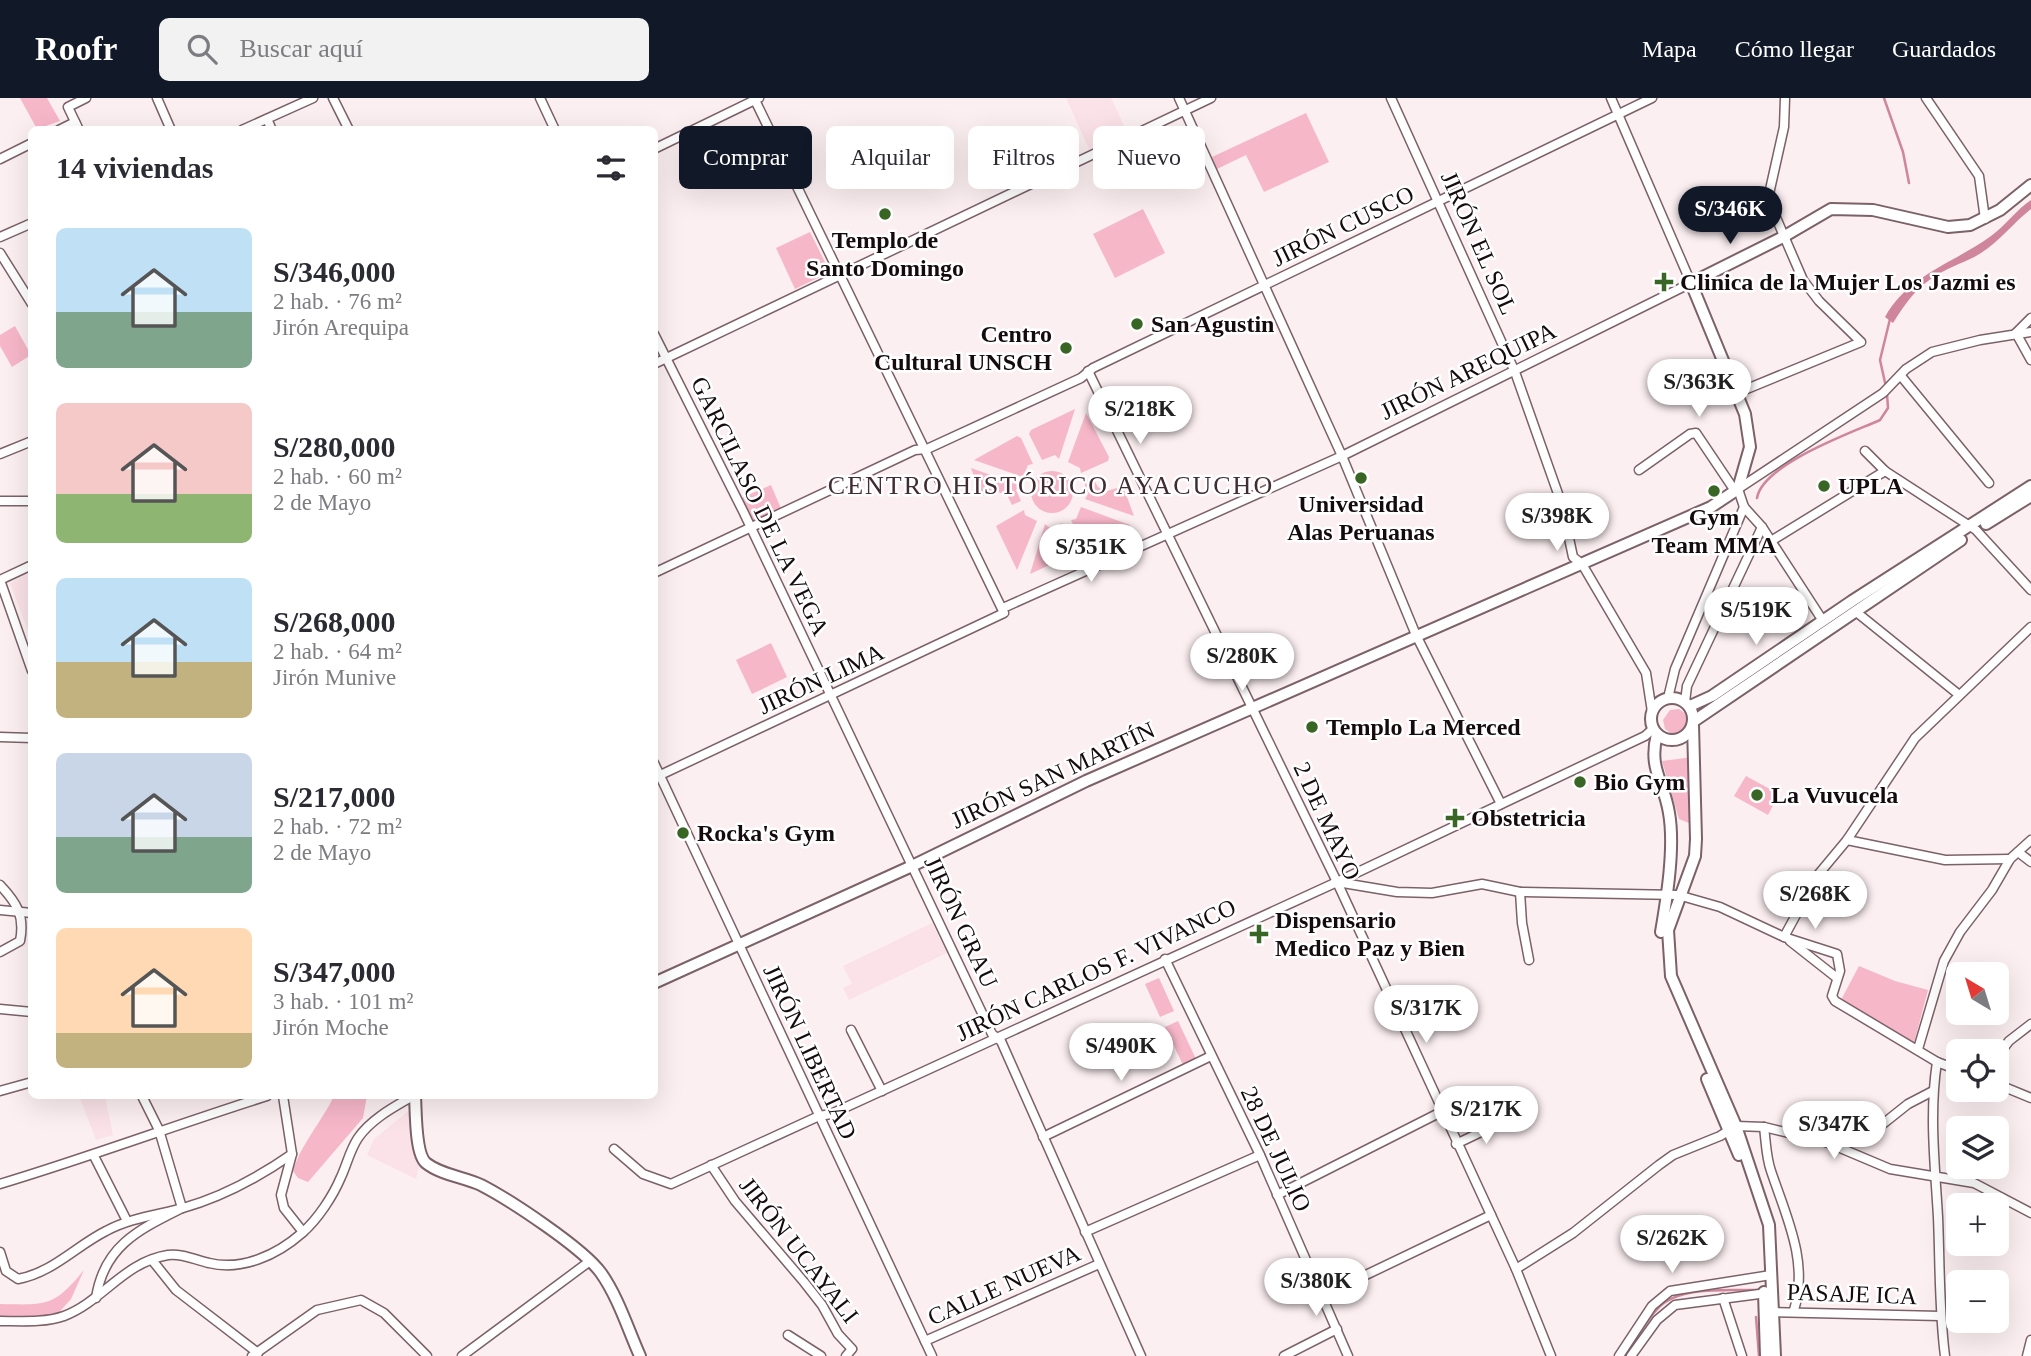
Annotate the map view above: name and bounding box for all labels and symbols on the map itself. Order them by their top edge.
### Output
street label: JIRÓN EL SOL [1436,167,1522,319]
street label: JIRÓN CUSCO [1268,181,1418,271]
pin: S/346K [1673,186,1787,246]
marker: Templo de Santo Domingo [877,206,893,222]
place label: Templo de Santo Domingo [806,227,964,281]
place label: Clinica de la Mujer Los Jazmi es [1680,269,2016,295]
marker: Clinica de la Mujer Los Jazmi es [1654,272,1674,292]
place label: San Agustin [1151,311,1274,337]
marker: San Agustin [1129,316,1145,332]
street label: JIRÓN AREQUIPA [1376,317,1560,425]
place label: Centro Cultural UNSCH [874,321,1052,375]
marker: Centro Cultural UNSCH [1058,340,1074,356]
pin: S/363K [1642,360,1756,419]
street label: GARCILASO DE LA VEGA [686,373,834,640]
pin: S/218K [1083,386,1197,446]
marker: Universidad Alas Peruanas [1353,470,1369,486]
district label: CENTRO HISTÓRICO AYACUCHO [828,471,1274,500]
place label: UPLA [1838,473,1904,499]
marker: UPLA [1816,478,1832,494]
marker: Gym Team MMA [1706,483,1722,499]
place label: Universidad Alas Peruanas [1287,491,1435,545]
pin: S/398K [1500,494,1614,553]
place label: Gym Team MMA [1651,504,1777,558]
pin: S/351K [1034,524,1148,584]
pin: S/519K [1699,588,1813,647]
pin: S/280K [1185,634,1299,693]
street label: JIRÓN LIMA [754,638,888,719]
place label: Templo La Merced [1326,714,1521,740]
street label: JIRÓN SAN MARTÍN [947,716,1159,834]
marker: Templo La Merced [1304,719,1320,735]
street label: 2 DE MAYO [1288,758,1366,884]
place label: Bio Gym [1594,769,1685,795]
marker: Bio Gym [1572,774,1588,790]
place label: La Vuvucela [1771,782,1898,808]
marker: La Vuvucela [1749,787,1765,803]
place label: Obstetricia [1471,805,1586,831]
marker: Obstetricia [1445,808,1465,828]
place label: Rocka's Gym [697,820,835,846]
marker: Rocka's Gym [675,825,691,841]
street label: JIRÓN GRAU [919,852,1003,992]
pin: S/268K [1758,872,1872,931]
street label: JIRÓN CARLOS F. VIVANCO [952,894,1240,1046]
place label: Dispensario Medico Paz y Bien [1275,907,1465,961]
marker: Dispensario Medico Paz y Bien [1249,924,1269,944]
street label: JIRÓN LIBERTAD [758,961,862,1143]
north arrow [1946,962,2009,1026]
pin: S/317K [1369,986,1483,1045]
pin: S/490K [1064,1024,1178,1083]
street label: 28 DE JULIO [1236,1082,1316,1216]
pin: S/217K [1429,1086,1543,1146]
pin: S/347K [1777,1102,1891,1161]
street label: JIRÓN UCAYALI [734,1172,864,1328]
pin: S/262K [1615,1216,1729,1275]
street label: CALLE NUEVA [924,1239,1085,1330]
pin: S/380K [1259,1258,1373,1318]
street label: PASAJE ICA [1786,1279,1918,1309]

